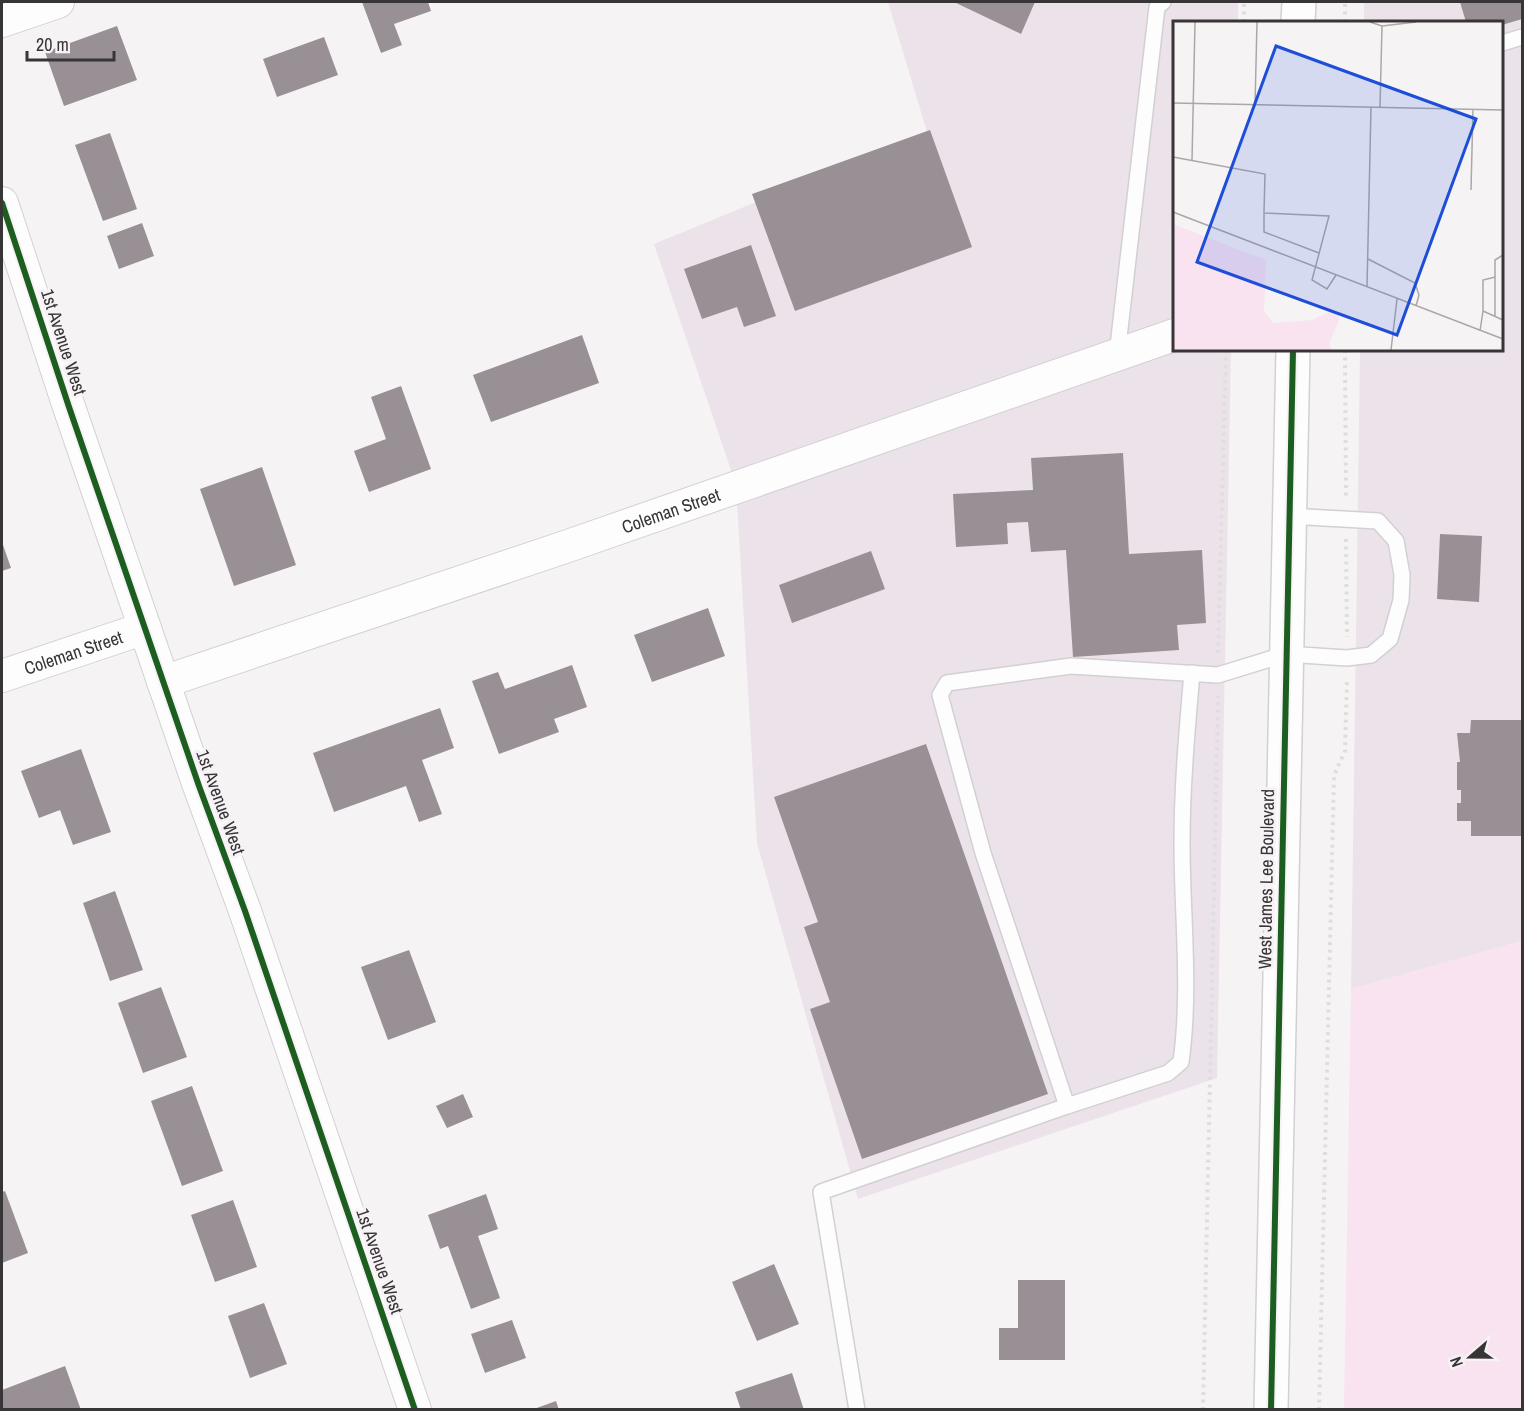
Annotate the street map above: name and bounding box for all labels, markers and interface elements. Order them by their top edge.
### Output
inset map [1173,21,1503,351]
scale bar [27,24,114,62]
text: 20 m [36,32,69,57]
street label: 1st Avenue West [35,286,93,398]
street label: Coleman Street [618,481,723,539]
street label: Coleman Street [20,624,126,680]
street label: 1st Avenue West [190,746,252,858]
street label: West James Lee Boulevard [1252,789,1280,969]
street label: 1st Avenue West [350,1205,410,1317]
north arrow [1440,1327,1500,1387]
text: N [1444,1354,1468,1370]

